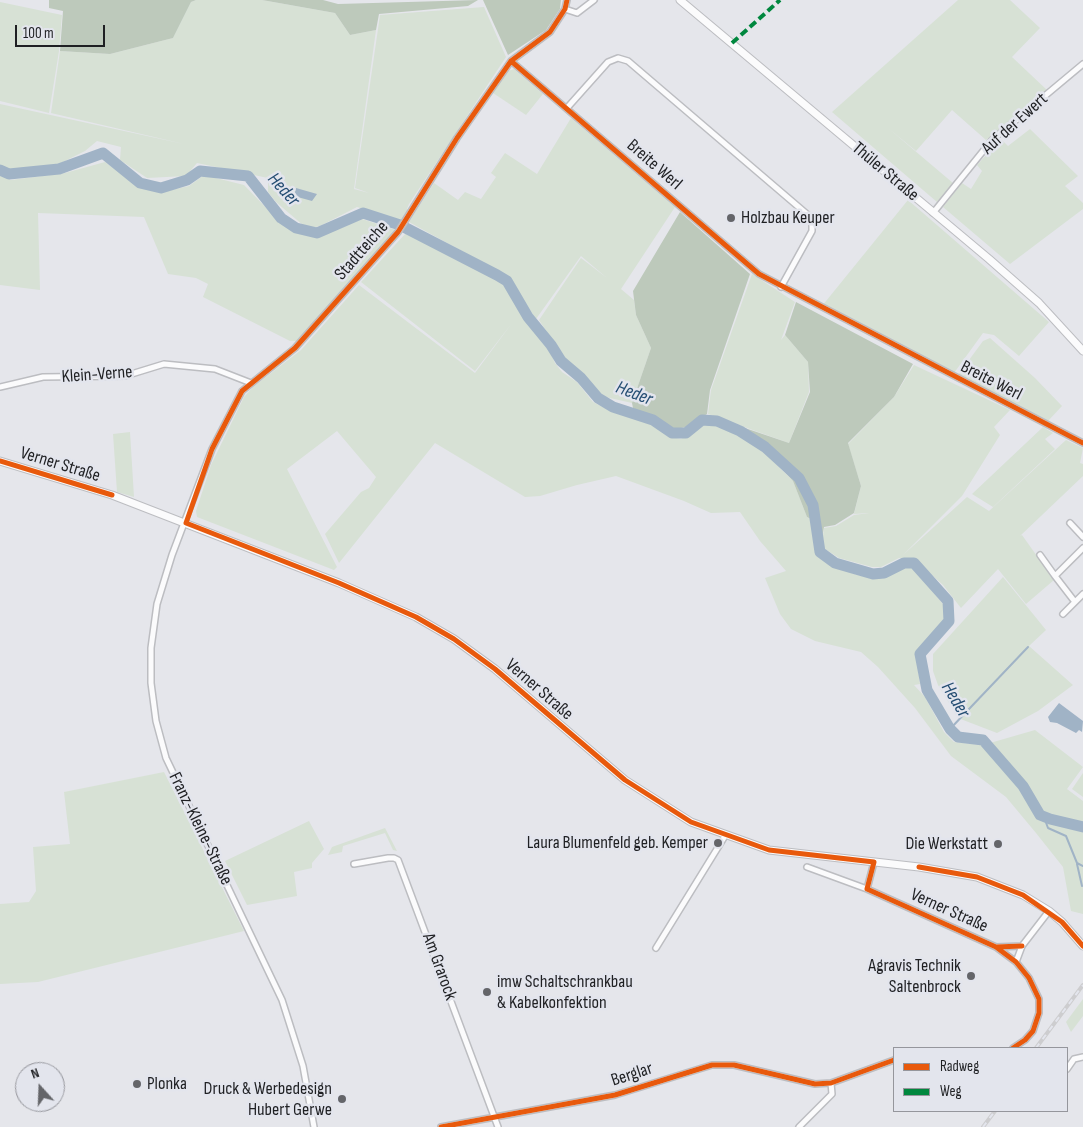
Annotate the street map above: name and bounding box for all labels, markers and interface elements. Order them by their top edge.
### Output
scale bar [18,15,108,47]
text: 100 m [23,24,54,43]
street label: Auf der Ewert [977,89,1053,159]
street label: Breite Werl [622,135,686,195]
street label: Thüler Straße [847,138,923,206]
water label: Heder [262,168,304,212]
place label: Holzbau Keuper [741,207,835,229]
marker: Holzbau Keuper [725,212,737,224]
street label: Stadtteiche [331,217,393,285]
street label: Breite Werl [957,356,1025,406]
street label: Klein-Verne [61,362,133,388]
water label: Heder [612,377,656,411]
street label: Verner Straße [17,443,103,487]
street label: Verner Straße [501,655,577,725]
water label: Heder [936,678,974,722]
street label: Franz-Kleine-Straße [163,769,237,889]
place label: Laura Blumenfeld geb. Kemper [527,832,708,854]
place label: Die Werkstatt [906,833,988,855]
marker: Laura Blumenfeld geb. Kemper [712,837,724,849]
marker: Die Werkstatt [992,838,1004,850]
street label: Verner Straße [907,884,991,938]
street label: Am Grarock [417,931,461,1003]
place label: Agravis Technik Saltenbrock [868,955,961,998]
marker: Agravis Technik Saltenbrock [965,970,977,982]
place label: imw Schaltschrankbau & Kabelkonfektion [497,971,633,1014]
marker: imw Schaltschrankbau & Kabelkonfektion [481,986,493,998]
legend [893,1047,1068,1112]
text: Radweg [940,1057,979,1076]
street label: Berglar [608,1058,656,1092]
north arrow [15,1062,65,1112]
text: N [29,1064,41,1083]
place label: Plonka [147,1073,187,1095]
marker: Plonka [131,1078,143,1090]
place label: Druck & Werbedesign Hubert Gerwe [204,1078,332,1120]
text: Weg [940,1082,962,1101]
marker: Druck & Werbedesign Hubert Gerwe [336,1093,348,1105]

